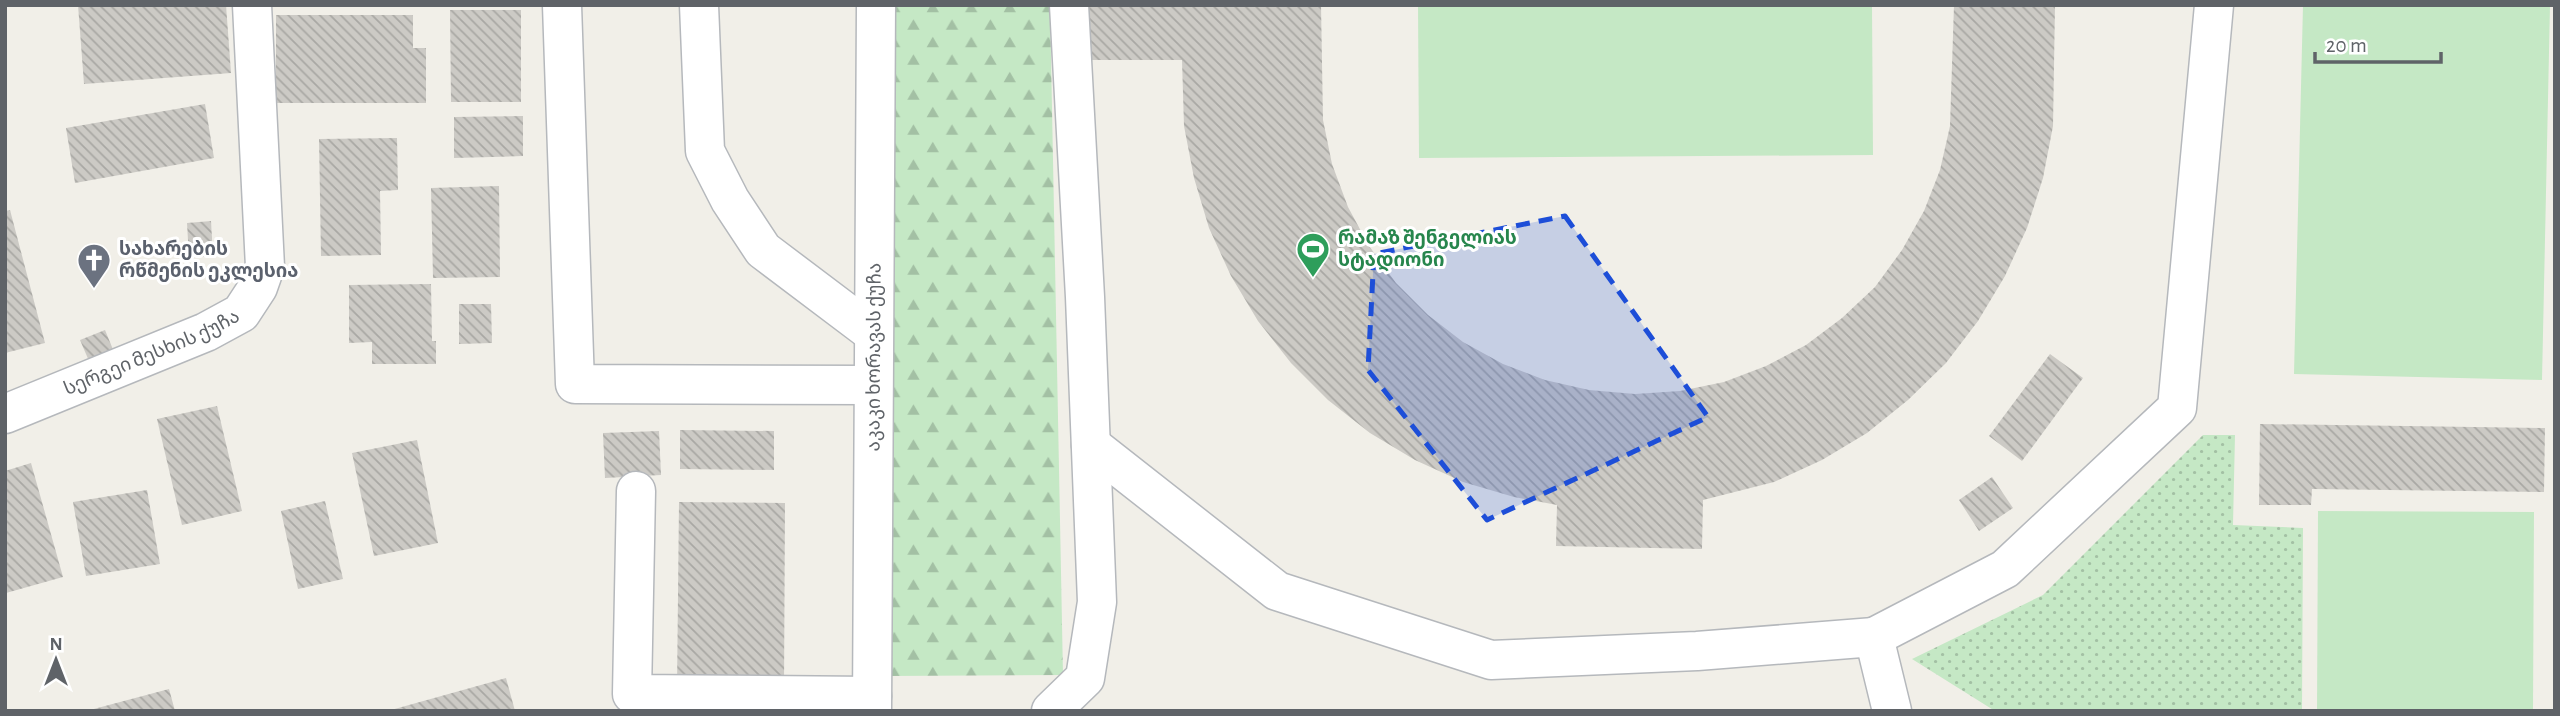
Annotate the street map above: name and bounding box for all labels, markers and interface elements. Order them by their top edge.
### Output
scale bar [2315,21,2441,65]
text: 20 m [2326,35,2367,56]
place label: რამაზ შენგელიას სტადიონი [1338,228,1517,272]
sports icon: რამაზ შენგელიას სტადიონი [1294,230,1332,279]
place label: სახარების რწმენის ეკლესია [119,239,298,282]
church icon: სახარების რწმენის ეკლესია [75,241,113,290]
street label: აკაკი ხორავას ქუჩა [863,263,885,451]
street label: სერგეი მესხის ქუჩა [61,306,243,398]
north arrow [21,625,91,695]
text: N [49,635,63,654]

